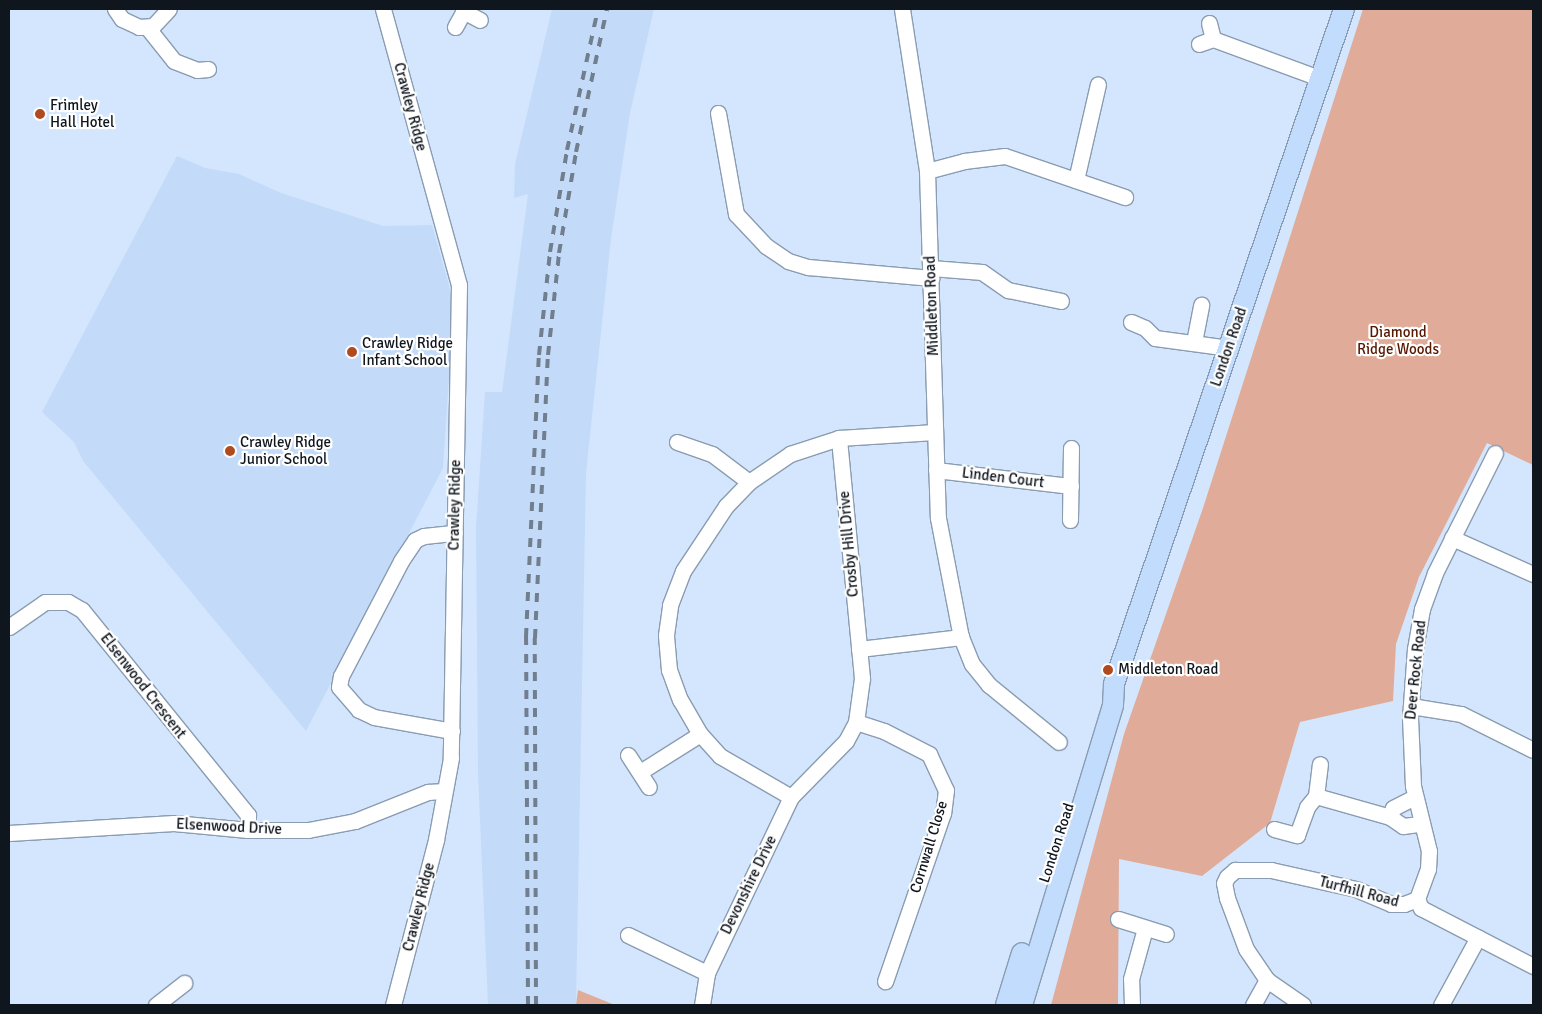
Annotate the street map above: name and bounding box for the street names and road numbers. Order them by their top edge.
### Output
street label: Crawley Ridge [390,61,430,153]
street label: Middleton Road [921,256,943,356]
street label: London Road [1207,305,1251,389]
street label: Crawley Ridge [445,459,465,551]
street label: Linden Court [961,464,1045,492]
street label: Crosby Hill Drive [835,490,863,598]
street label: Deer Rock Road [1402,619,1430,721]
street label: Elsenwood Crescent [96,630,190,742]
street label: Cornwall Close [906,799,952,895]
street label: London Road [1036,801,1078,885]
street label: Elsenwood Drive [176,815,282,839]
street label: Devonshire Drive [717,832,781,938]
street label: Crawley Ridge [399,861,439,953]
street label: Turfhill Road [1317,873,1401,911]

